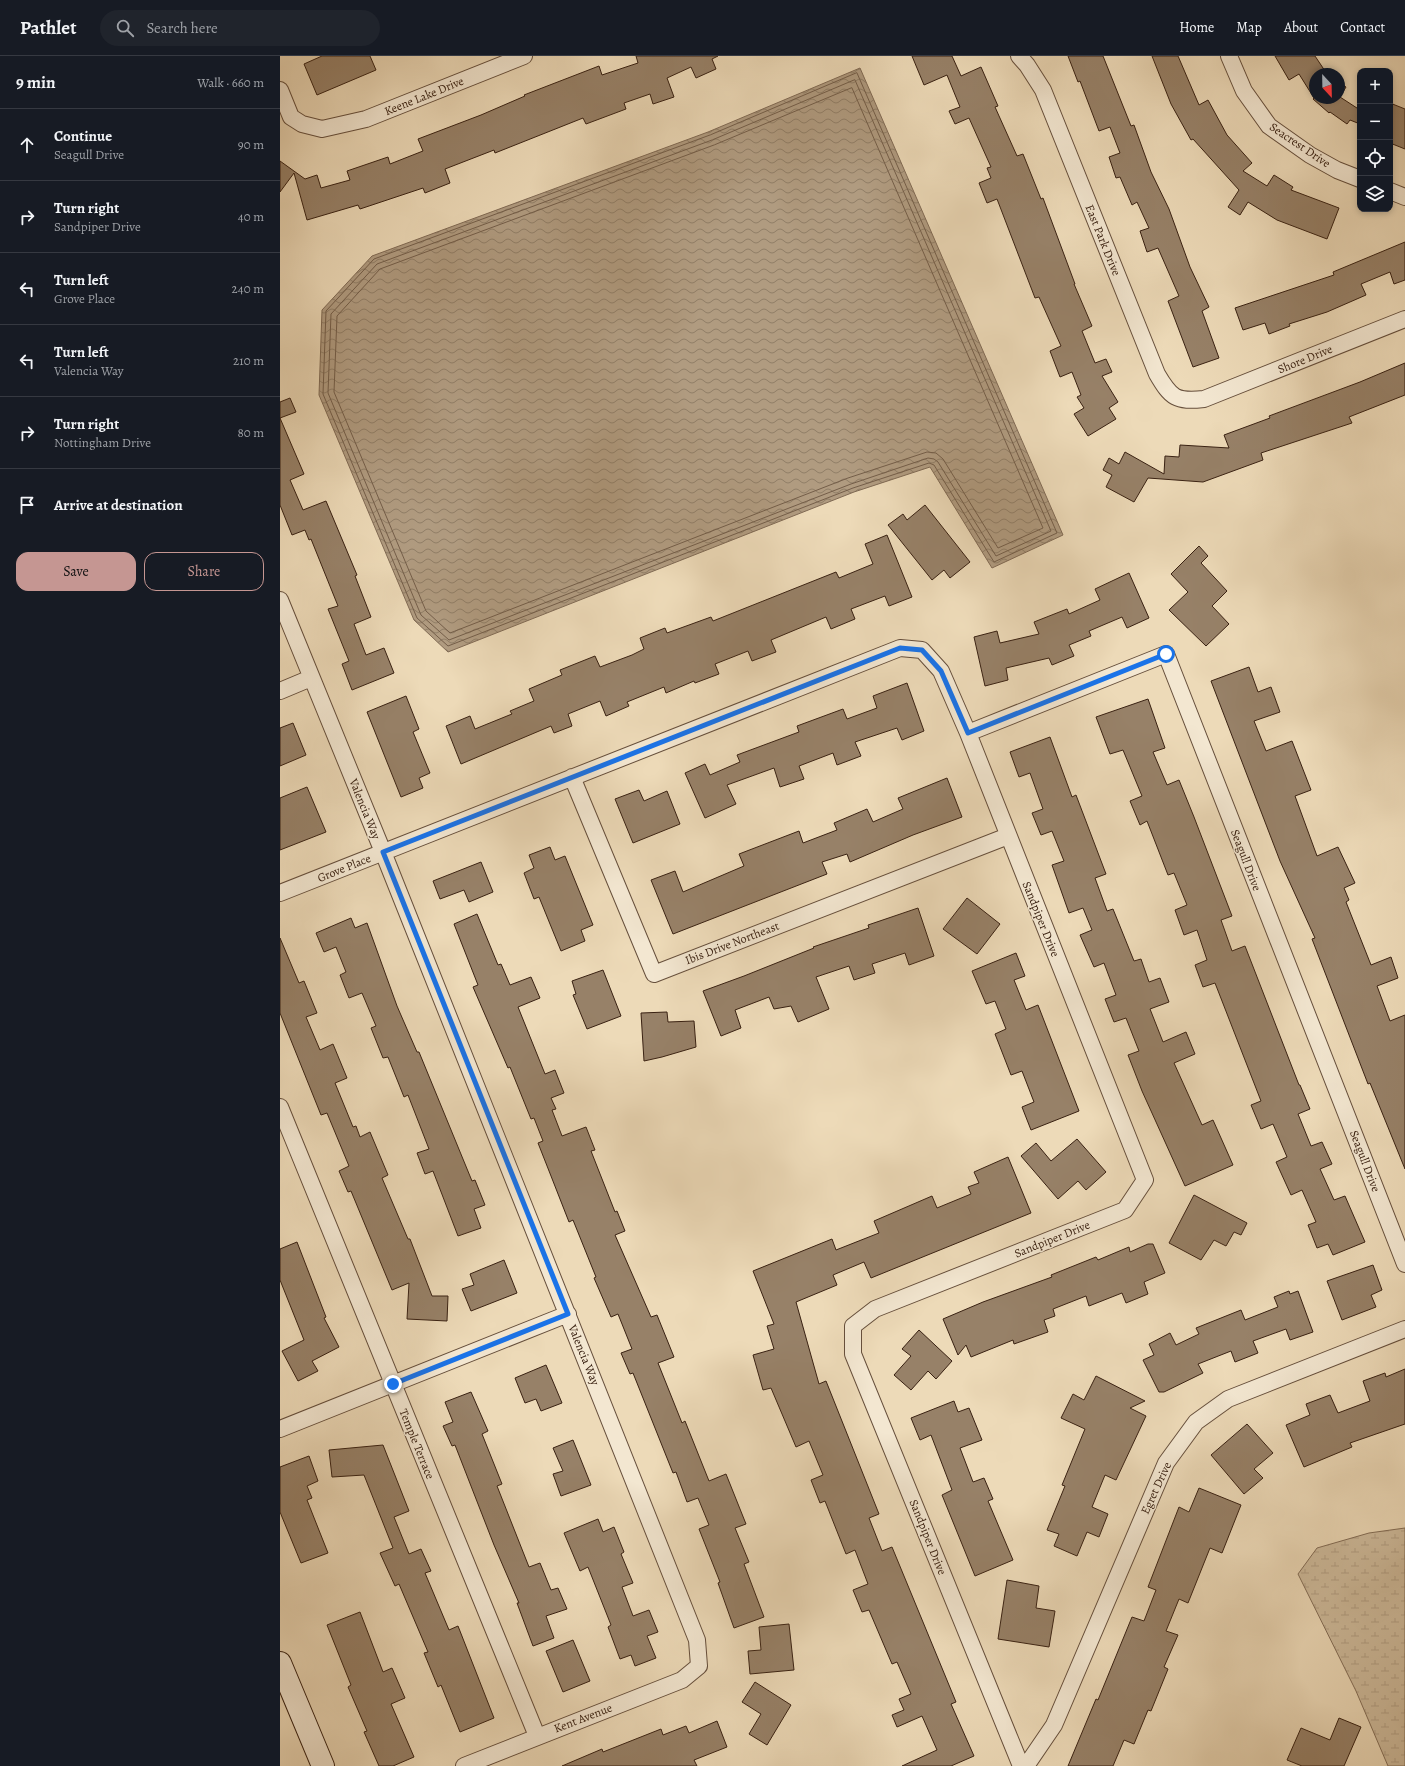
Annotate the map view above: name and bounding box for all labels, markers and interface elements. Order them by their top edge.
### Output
search box [100,10,380,46]
text: Pathlet [20,15,76,41]
icon: search [114,17,136,39]
text: Search here [146,18,218,38]
text: Home [1179,18,1214,37]
text: Map [1236,18,1262,37]
text: About [1284,18,1318,37]
text: Contact [1340,18,1385,37]
north arrow [1309,68,1345,104]
map controls [1357,68,1393,212]
button: + [1357,68,1393,104]
text: 9 min [16,71,56,94]
street label: Keene Lake Drive [382,73,466,119]
text: Walk · 660 m [197,74,264,91]
button: − [1357,104,1393,140]
street label: Seacrest Drive [1266,119,1334,171]
text: Continue [54,126,112,146]
icon: ahead [16,134,38,156]
text: 90 m [238,136,264,153]
button: locate [1357,140,1393,176]
text: Seagull Drive [54,146,124,163]
button: layers [1357,176,1393,212]
text: Turn right [54,198,119,218]
street label: East Park Drive [1081,202,1125,278]
icon: right [16,206,38,228]
text: 40 m [238,208,264,225]
text: Sandpiper Drive [54,218,141,235]
text: Turn left [54,270,109,290]
icon: left [16,278,38,300]
text: 240 m [232,280,264,297]
text: Grove Place [54,290,115,307]
street label: Shore Drive [1275,341,1335,377]
text: Turn left [54,342,109,362]
icon: left [16,350,38,372]
text: 210 m [233,352,264,369]
text: Valencia Way [54,362,124,379]
text: Turn right [54,414,119,434]
icon: right [16,422,38,444]
text: 80 m [237,424,264,441]
text: Nottingham Drive [54,434,151,451]
icon: arrive [16,494,38,516]
text: Arrive at destination [54,495,183,515]
button: Save [16,552,136,591]
button: Share [144,552,264,591]
route start [1157,645,1175,663]
street label: Valencia Way [345,775,385,842]
street label: Seagull Drive [1227,827,1265,893]
street label: Grove Place [315,850,373,886]
street label: Sandpiper Drive [1019,879,1063,959]
street label: Ibis Drive Northeast [683,918,781,968]
street label: Seagull Drive [1346,1128,1384,1194]
street label: Sandpiper Drive [1012,1217,1092,1261]
street label: Valencia Way [564,1321,604,1388]
route end [384,1375,402,1393]
street label: Temple Terrace [396,1407,438,1481]
street label: Egret Drive [1137,1459,1175,1517]
street label: Sandpiper Drive [906,1497,950,1577]
street label: Kent Avenue [552,1700,614,1736]

